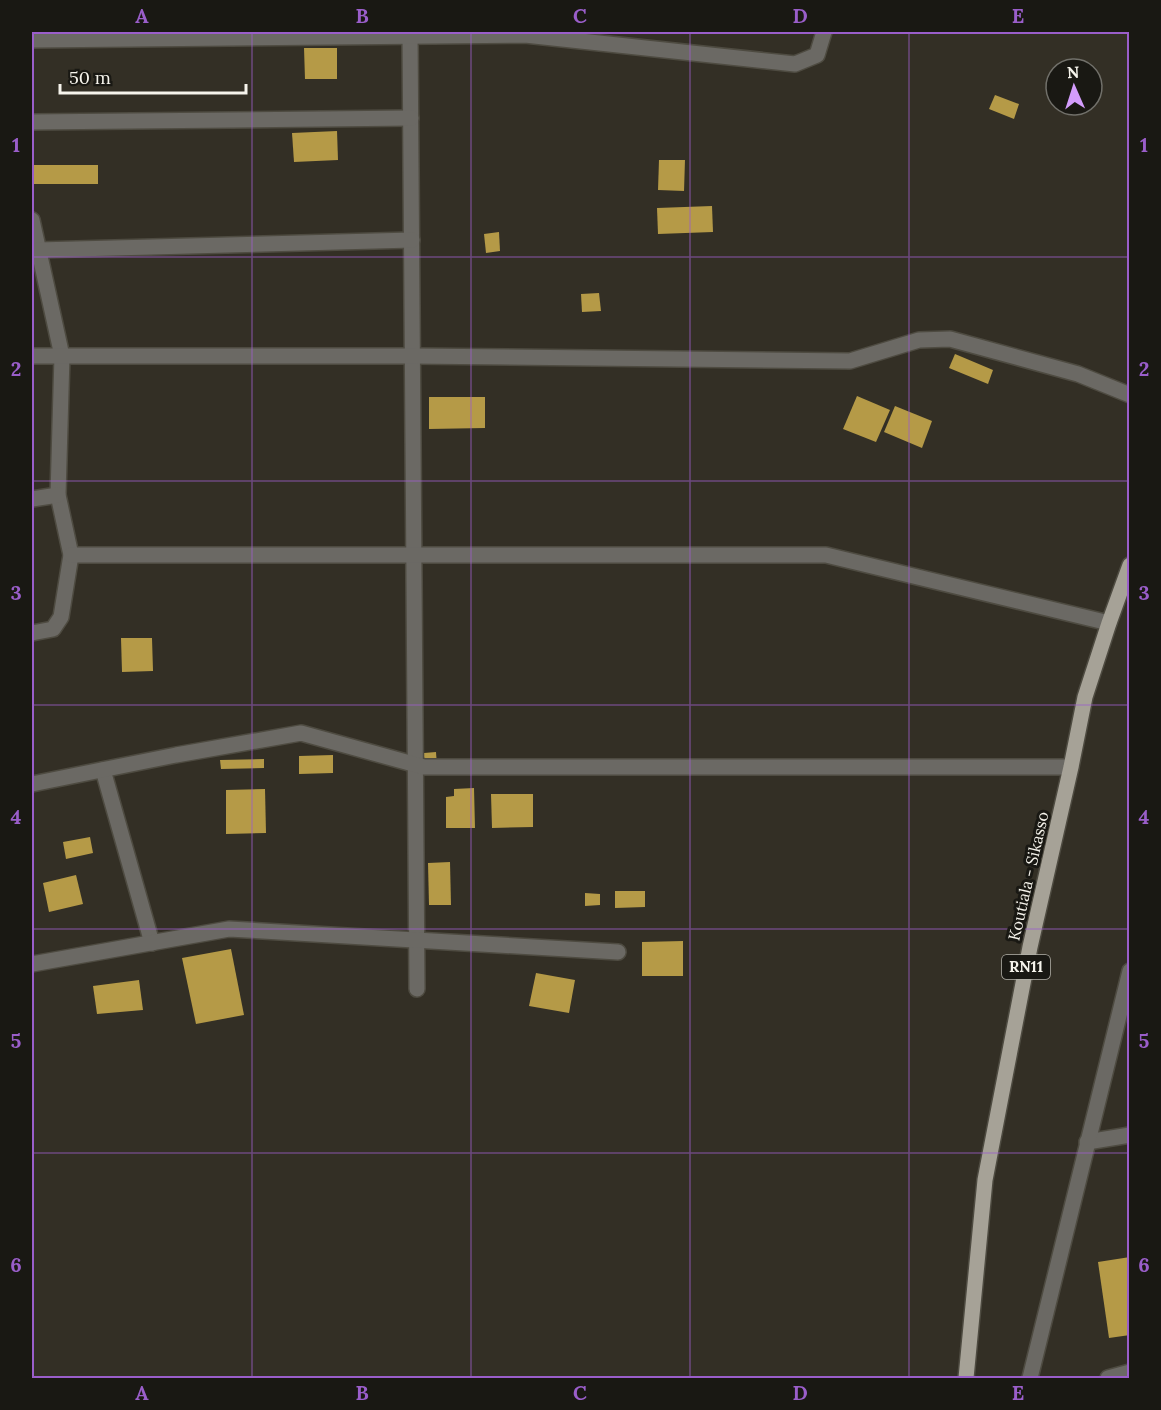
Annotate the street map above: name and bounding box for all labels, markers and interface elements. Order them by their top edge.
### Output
text: A [135,3,149,28]
text: B [355,3,369,28]
text: C [573,3,587,28]
text: D [792,3,808,28]
text: E [1012,3,1024,28]
scale bar [60,57,246,95]
north arrow [1044,57,1104,117]
text: N [1067,62,1080,82]
text: 50 m [69,66,111,89]
text: 1 [12,132,20,157]
text: 1 [1140,132,1148,157]
text: 2 [11,356,21,381]
text: 2 [1139,356,1149,381]
text: 3 [10,580,22,605]
text: 3 [1138,580,1150,605]
text: 4 [11,804,22,829]
text: 4 [1139,804,1150,829]
street label: Koutiala - Sikasso [1003,809,1053,943]
road number: RN11 [1002,955,1050,979]
text: 5 [11,1028,22,1053]
text: 5 [1139,1028,1150,1053]
text: 6 [10,1252,22,1277]
text: 6 [1138,1252,1150,1277]
text: A [135,1380,149,1405]
text: B [355,1380,369,1405]
text: C [573,1380,587,1405]
text: D [792,1380,808,1405]
text: E [1012,1380,1024,1405]

